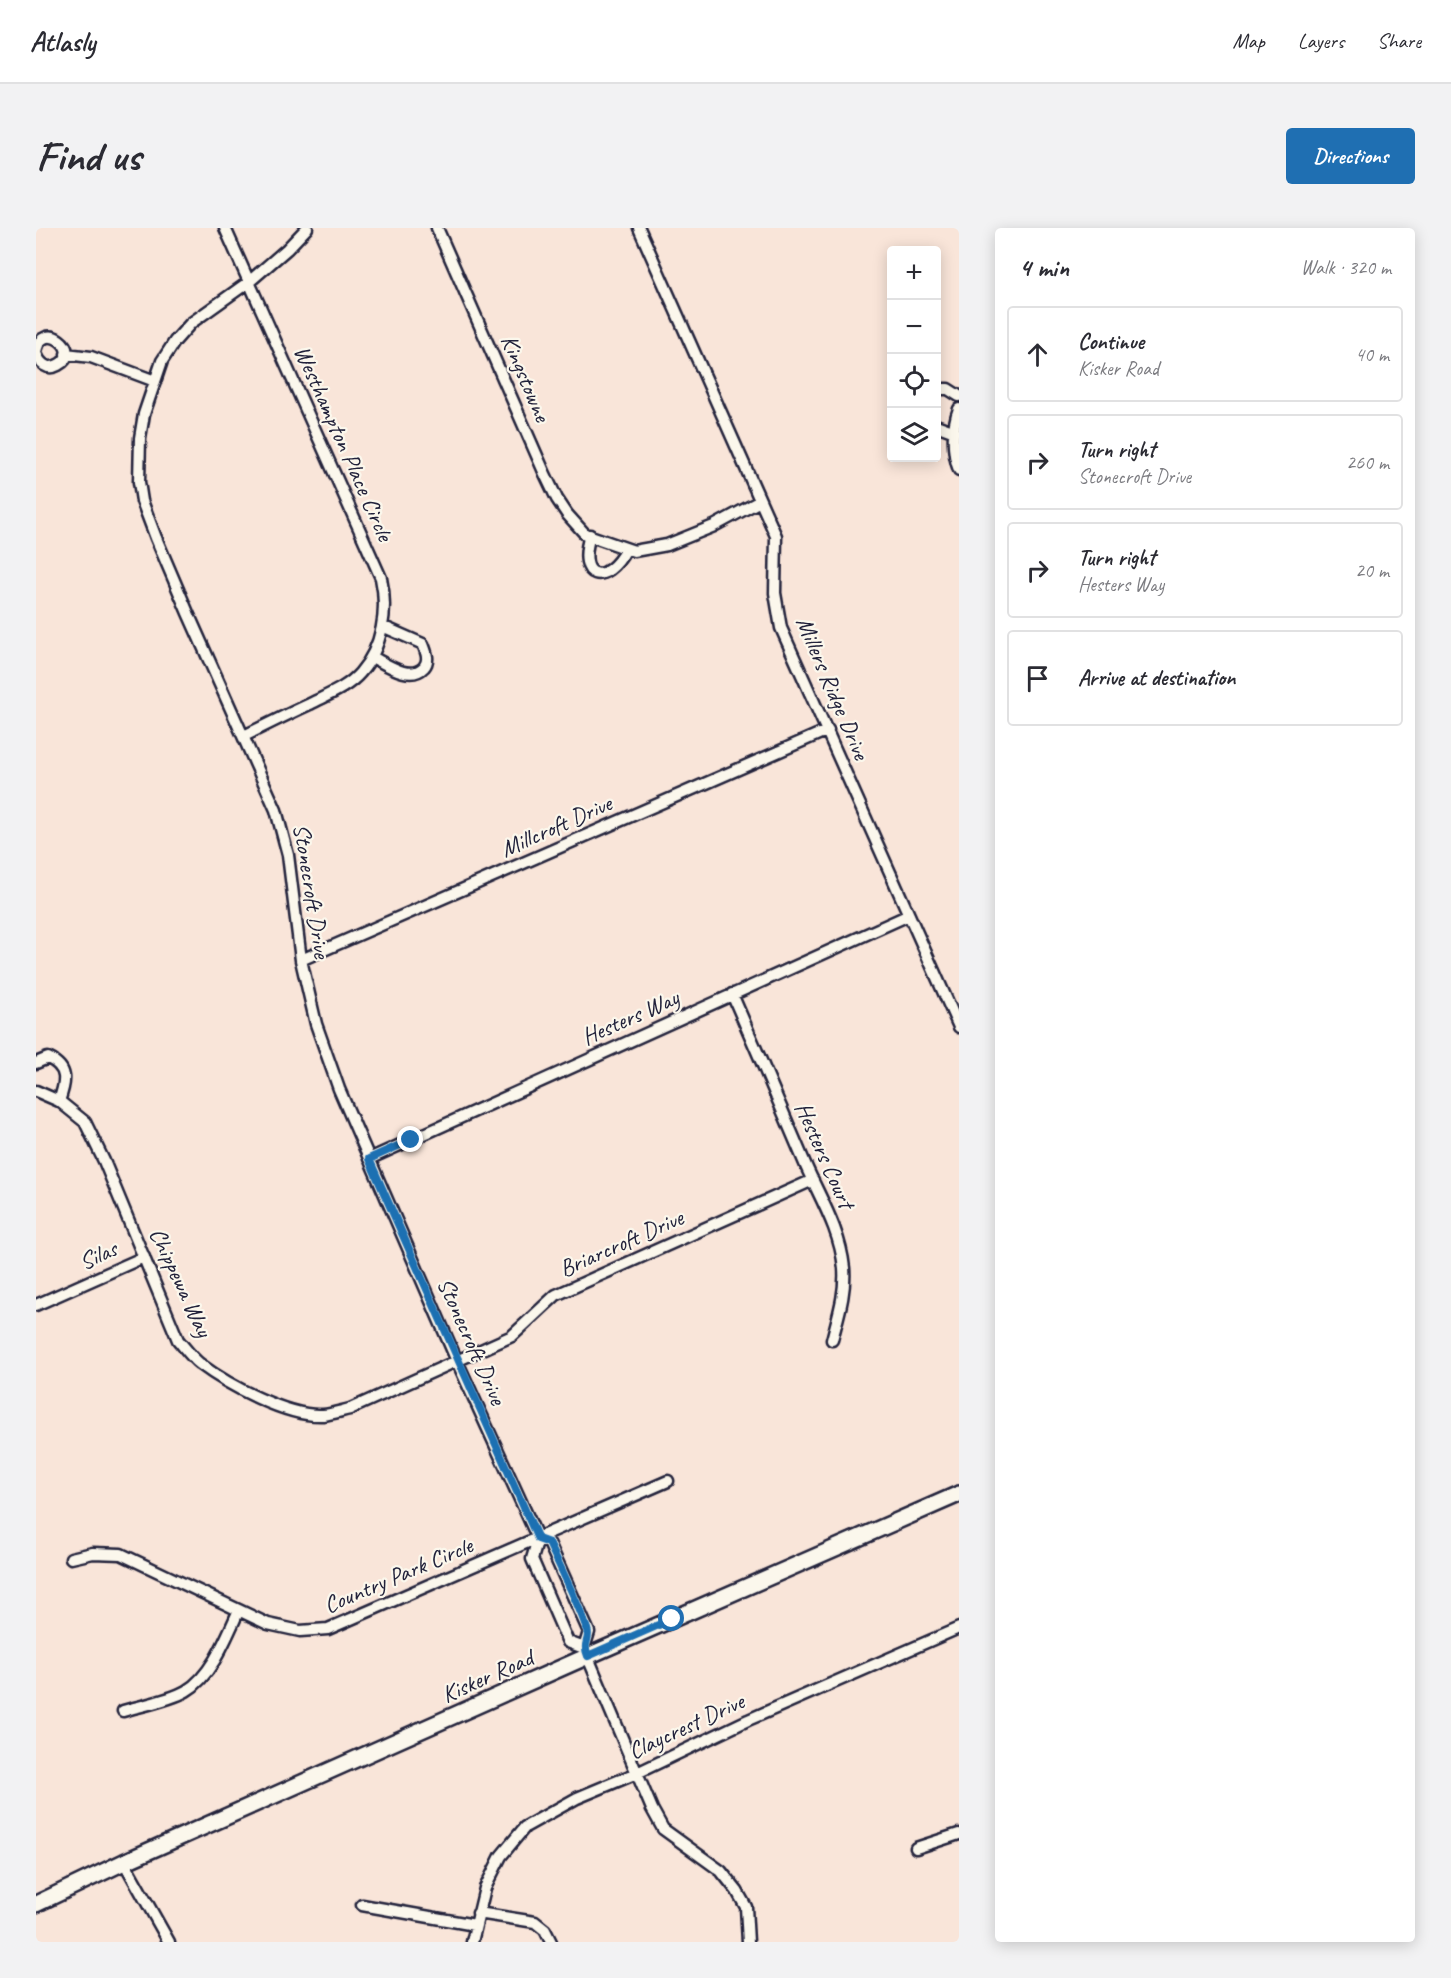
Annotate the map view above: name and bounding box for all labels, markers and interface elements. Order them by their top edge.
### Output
text: Atlasly [30,24,95,59]
text: Map [1232,28,1265,54]
text: Layers [1298,28,1344,54]
text: Share [1377,28,1421,54]
button: Directions [1286,128,1415,184]
text: Find us [36,130,141,183]
map controls [887,246,941,462]
button: + [887,246,941,300]
text: 4 min [1019,251,1069,284]
text: Walk · 320 m [1301,255,1391,280]
button: − [887,300,941,354]
text: Continue [1078,328,1144,356]
street label: Kingstowne [494,330,559,428]
icon: ahead [1021,338,1054,371]
street label: Westhampton Place Circle [287,341,401,547]
text: 40 m [1355,342,1389,367]
button: locate [887,354,941,408]
text: Kisker Road [1078,356,1159,381]
button: layers [887,408,941,462]
text: Turn right [1078,436,1155,464]
icon: right [1021,446,1054,479]
text: 260 m [1346,450,1389,475]
text: Stonecroft Drive [1078,464,1191,489]
text: Turn right [1078,544,1155,572]
icon: right [1021,554,1054,587]
text: 20 m [1355,558,1389,583]
text: Hesters Way [1078,572,1164,597]
street label: Millers Ridge Drive [789,612,877,766]
icon: arrive [1021,662,1054,695]
text: Arrive at destination [1078,664,1235,692]
street label: Millcroft Drive [496,787,618,864]
street label: Stonecroft Drive [287,822,338,963]
street label: Hesters Way [577,982,685,1052]
street label: Hesters Court [788,1097,863,1216]
route end [397,1126,423,1152]
street label: Briarcroft Drive [554,1201,690,1284]
street label: Chippewa Way [143,1223,220,1343]
street label: Silas [74,1233,123,1277]
street label: Stonecroft Drive [431,1273,514,1411]
street label: Country Park Circle [319,1529,479,1620]
route start [658,1605,684,1631]
street label: Kisker Road [437,1641,541,1709]
street label: Claycrest Drive [623,1685,751,1766]

